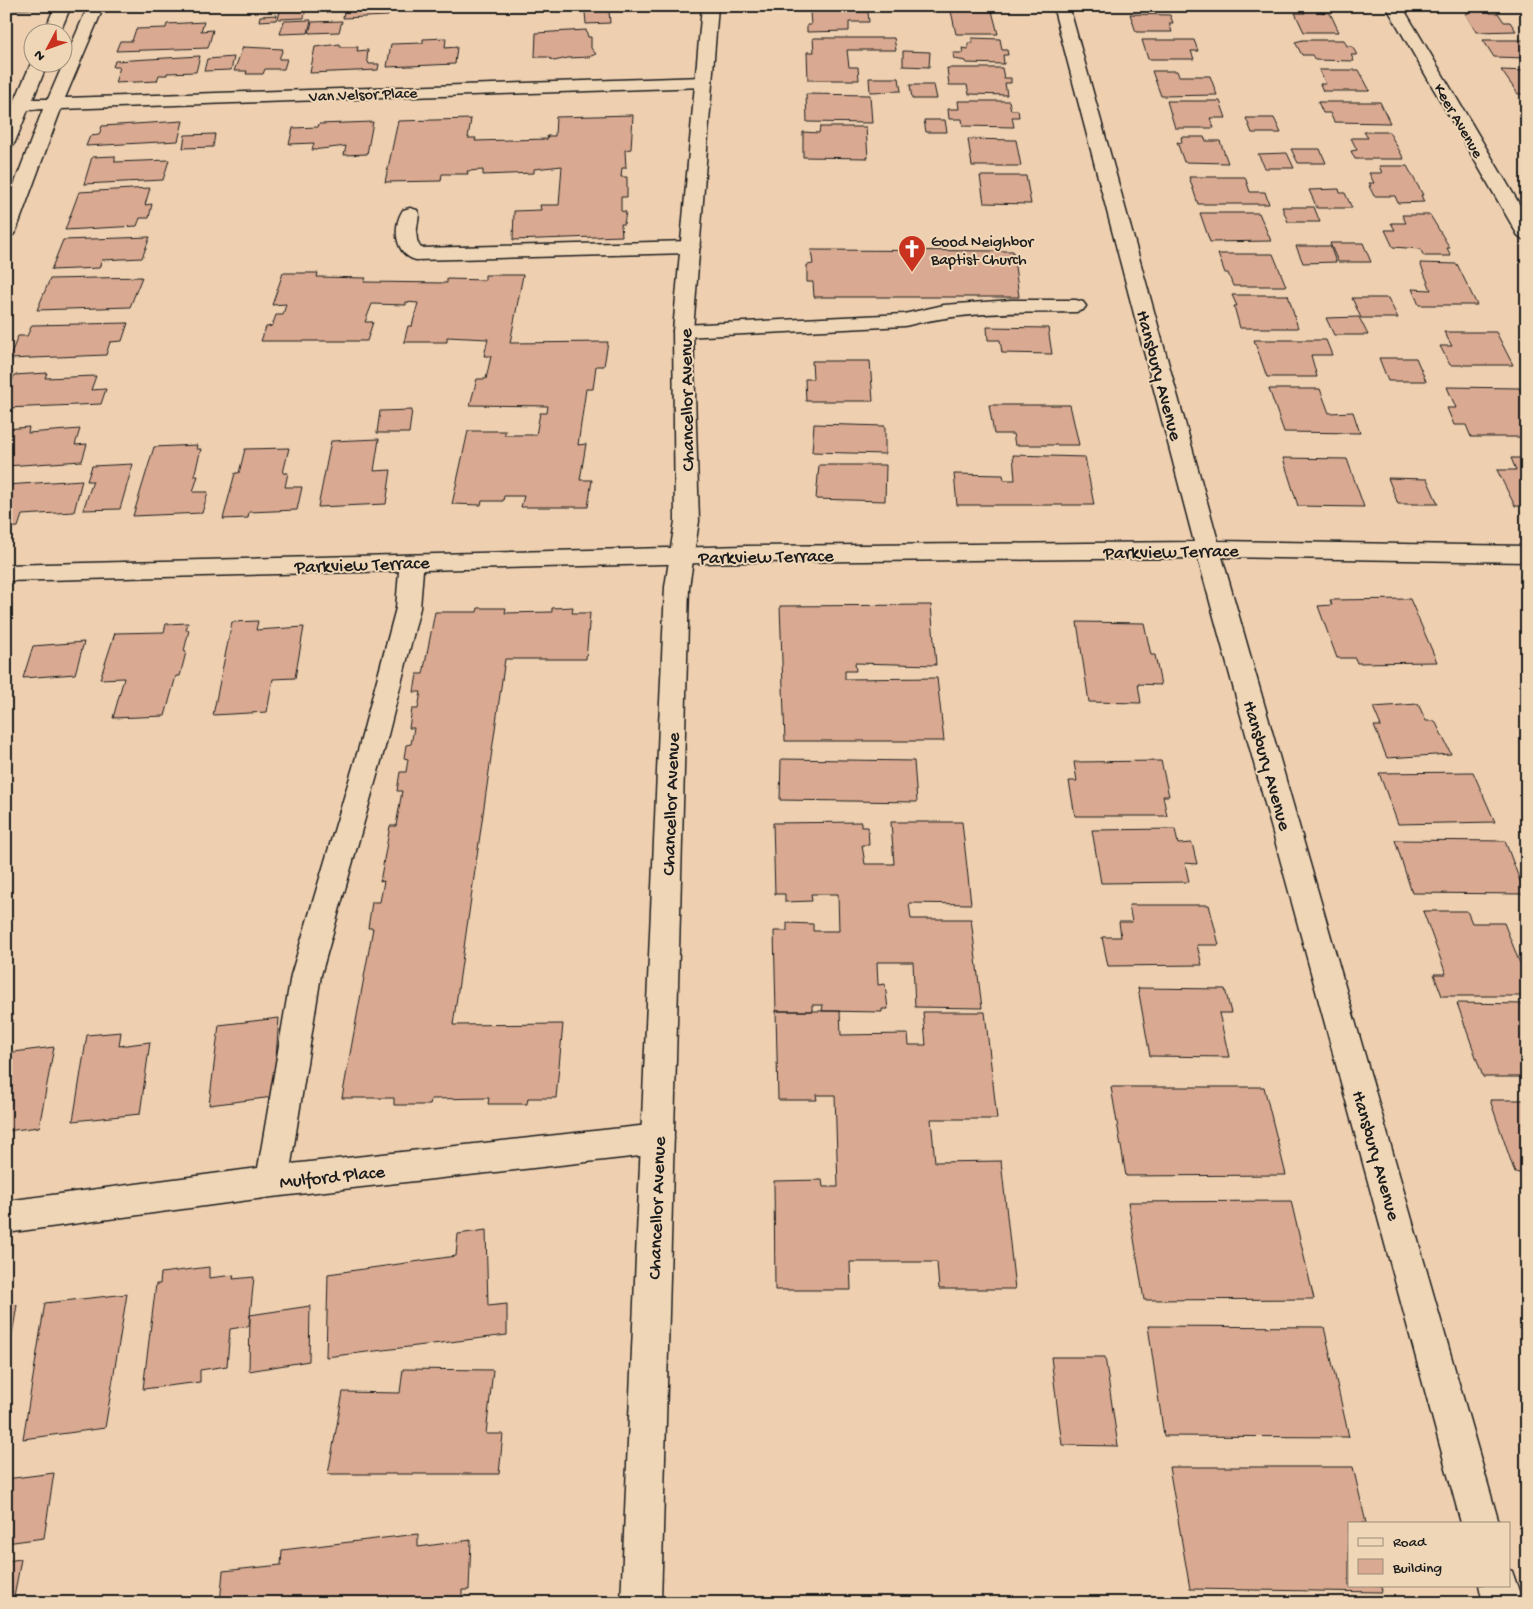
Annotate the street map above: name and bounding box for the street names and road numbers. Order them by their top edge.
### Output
street label: Keer Avenue [1428,81,1486,163]
street label: Van Velsor Place [308,85,418,108]
street label: Hansbury Avenue [1129,308,1186,444]
street label: Chancellor Avenue [676,328,701,472]
street label: Parkview Terrace [1102,541,1239,566]
street label: Parkview Terrace [697,546,834,571]
street label: Parkview Terrace [293,553,430,580]
street label: Hansbury Avenue [1236,698,1295,834]
street label: Chancellor Avenue [659,732,686,876]
street label: Hansbury Avenue [1345,1088,1404,1224]
street label: Chancellor Avenue [645,1136,672,1280]
street label: Mulford Place [279,1161,386,1195]

